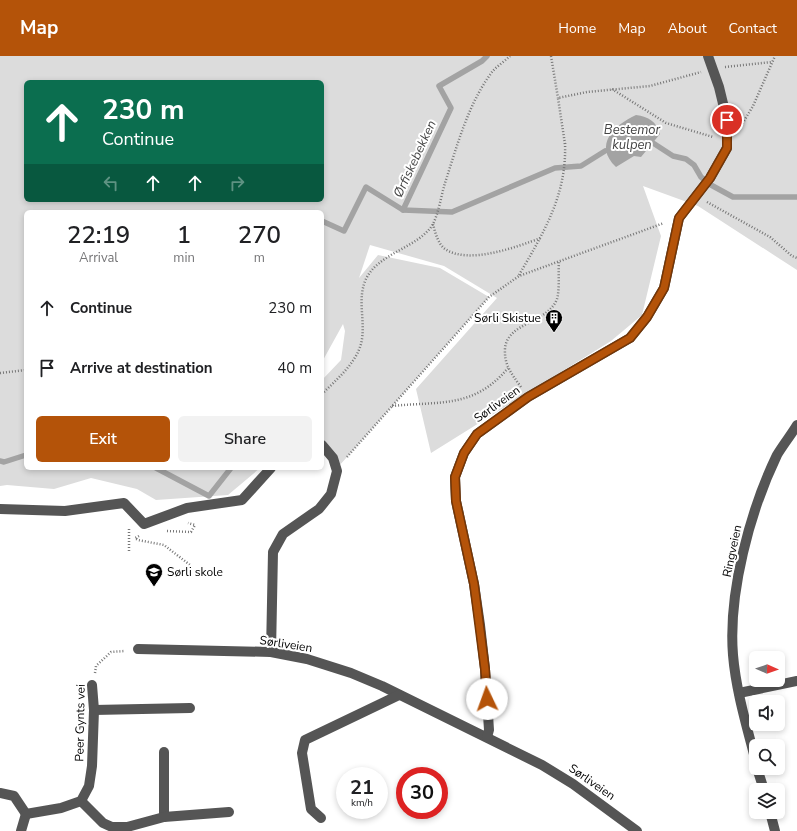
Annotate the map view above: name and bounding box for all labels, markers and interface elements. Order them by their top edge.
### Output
text: Map [20,15,58,41]
text: Home [558,19,596,38]
text: Map [618,19,646,38]
text: About [668,19,707,38]
text: Contact [729,19,777,38]
text: 230 m [102,91,185,129]
icon: ahead [36,96,88,148]
pin [710,103,744,137]
icon: arrive [716,109,738,131]
water label: Ørfiskebekken [389,117,441,201]
water label: Bestemor kulpen [604,121,660,154]
text: Continue [102,127,174,151]
icon: left [100,172,122,194]
icon: ahead [142,172,164,194]
icon: ahead [184,172,206,194]
icon: right [226,172,248,194]
text: 22:19 [67,219,130,251]
text: 1 [177,219,191,251]
text: 270 [238,219,281,251]
text: Arrival [79,249,118,267]
text: min [173,249,195,267]
text: m [254,249,265,267]
icon: ahead [36,297,58,319]
text: Continue [70,298,132,318]
text: 230 m [268,298,312,318]
building icon: Sørli Skistue [544,308,564,333]
place label: Sørli Skistue [474,310,541,326]
icon: arrive [36,357,58,379]
text: Arrive at destination [70,358,213,378]
text: 40 m [277,358,312,378]
street label: Sørliveien [471,382,523,426]
button: Exit [36,416,170,462]
button: Share [178,416,312,462]
street label: Ringveien [719,523,745,579]
school or university icon: Sørli skole [144,562,164,587]
place label: Sørli skole [167,564,223,580]
street label: Sørliveien [258,632,314,656]
north arrow [749,651,785,687]
map controls [749,651,785,819]
position arrow [466,678,508,720]
street label: Peer Gynts vei [71,684,89,762]
button: sound [749,695,785,731]
button: search [749,739,785,775]
street label: Sørliveien [566,760,618,804]
speed limit sign: 30 [396,767,448,819]
text: 21 [350,774,374,801]
button: layers [749,783,785,819]
text: km/h [351,796,373,810]

